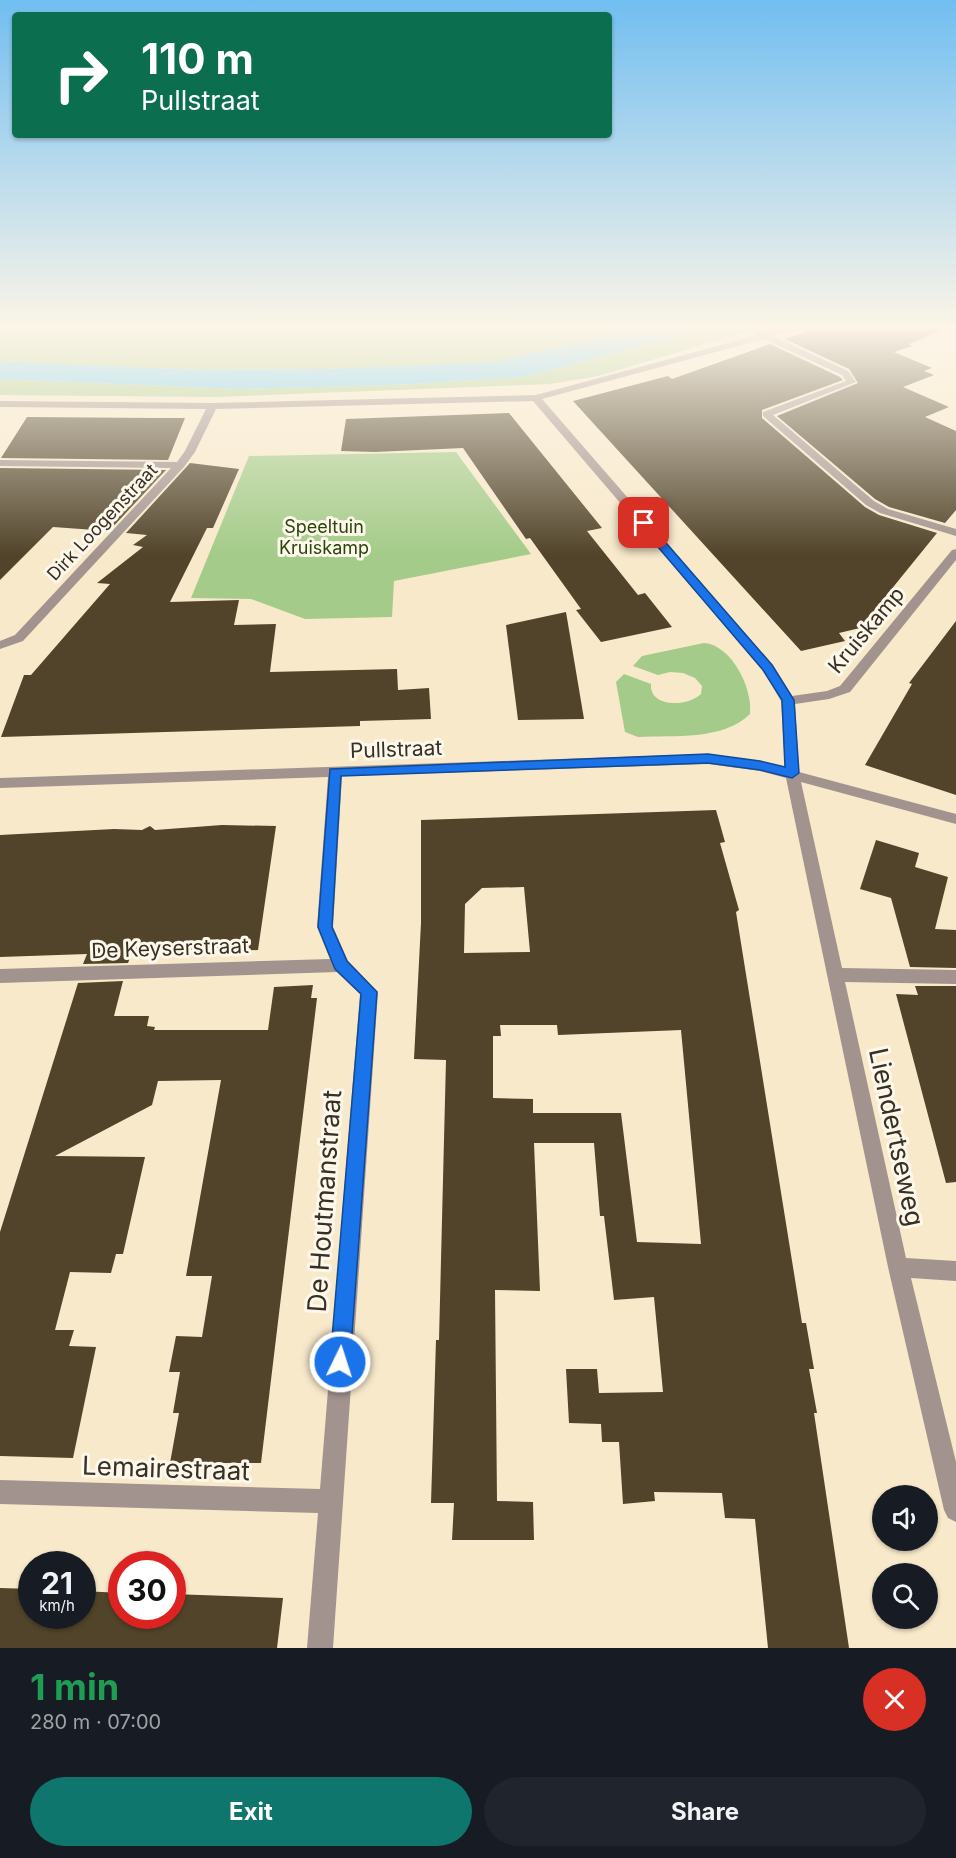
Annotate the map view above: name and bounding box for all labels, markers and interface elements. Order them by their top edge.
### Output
text: 110 m [141,33,254,84]
icon: right [42,36,120,114]
text: Pullstraat [141,84,260,117]
street label: Dirk Loogenstraat [43,459,161,585]
pin [618,497,669,548]
icon: arrive [627,506,660,539]
park label: Speeltuin Kruiskamp [279,516,369,558]
street label: Kruiskamp [823,582,909,678]
street label: Pullstraat [349,735,443,763]
street label: De Keyserstraat [91,933,249,963]
street label: Liendertseweg [863,1045,931,1229]
street label: De Houtmanstraat [301,1089,347,1313]
position arrow [308,1330,372,1394]
street label: Lemairestraat [82,1450,250,1486]
map controls [872,1485,938,1629]
button: sound [872,1485,938,1551]
speed limit sign: 30 [108,1551,186,1629]
button: search [872,1563,938,1629]
text: 21 [41,1565,73,1601]
text: km/h [39,1596,75,1615]
text: 1 min [30,1665,119,1709]
button: close [863,1668,926,1731]
text: 280 m · 07:00 [30,1710,161,1734]
button: Exit [30,1777,472,1846]
button: Share [484,1777,926,1846]

